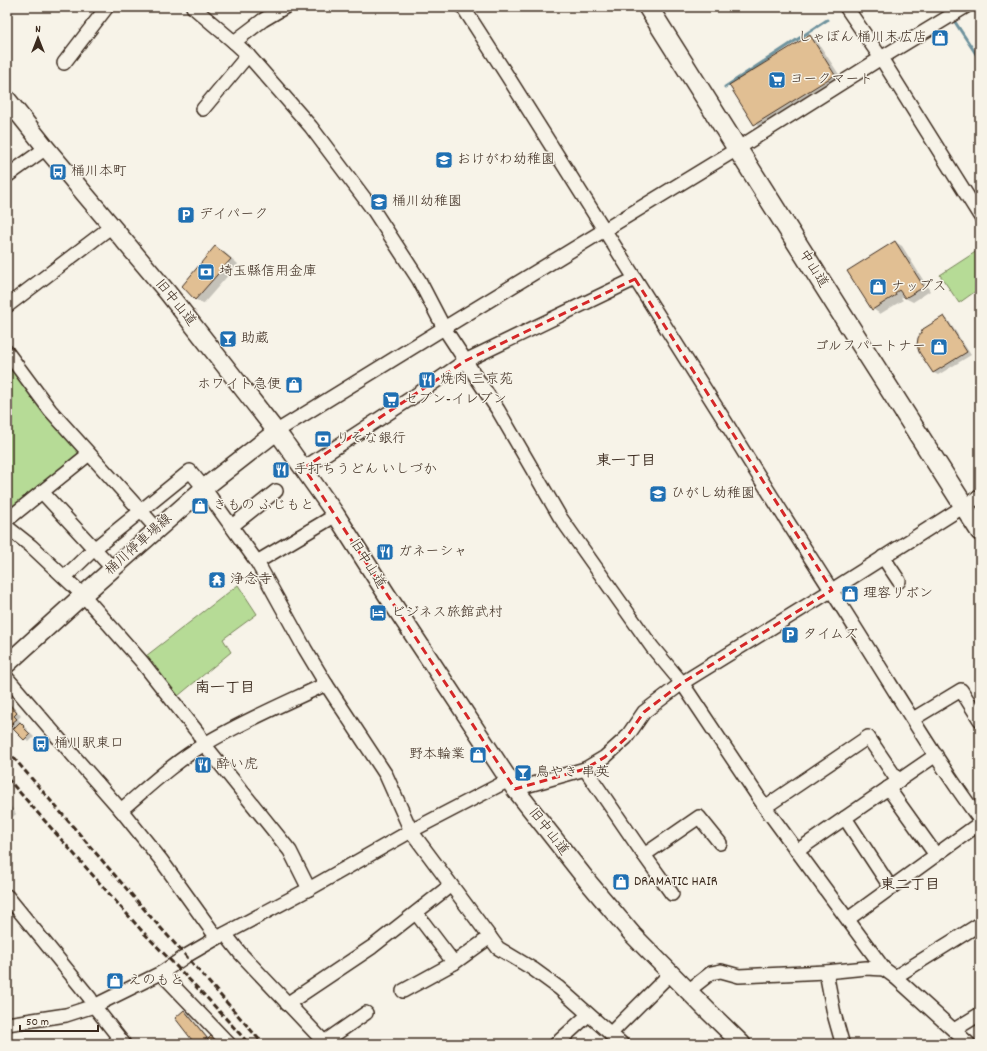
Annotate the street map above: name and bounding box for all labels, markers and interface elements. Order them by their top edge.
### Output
north arrow [18,18,58,58]
text: N [35,22,41,38]
place label: しゃぼん 桶川末広店 [798,28,927,48]
shop icon: しゃぼん 桶川末広店 [930,28,950,48]
supermarket icon: ヨークマート [767,70,787,90]
place label: ヨークマート [790,70,873,90]
school or university icon: おけがわ幼稚園 [434,150,454,170]
place label: おけがわ幼稚園 [457,150,555,170]
bus stop icon: 桶川本町 [48,162,68,182]
place label: 桶川本町 [71,162,127,182]
school or university icon: 桶川幼稚園 [369,192,389,212]
place label: 桶川幼稚園 [392,192,462,212]
parking icon: デイパーク [176,205,196,225]
place label: デイパーク [199,205,268,225]
street label: 中山道 [793,246,833,292]
bank icon: 埼玉縣信用金庫 [196,262,216,282]
place label: 埼玉縣信用金庫 [219,262,317,282]
street label: 旧中山道 [150,275,200,331]
shop icon: ナップス [868,277,888,297]
place label: ナップス [891,277,946,297]
bar icon: 助蔵 [218,329,238,349]
place label: 助蔵 [241,329,269,349]
place label: ゴルフパートナー [815,337,926,357]
shop icon: ゴルフパートナー [929,337,949,357]
restaurant icon: 焼肉 三京苑 [417,370,437,390]
place label: 焼肉 三京苑 [440,370,513,390]
place label: ホワイト急便 [197,375,282,395]
shop icon: ホワイト急便 [284,375,304,395]
supermarket icon: セブン-イレブン [381,390,401,410]
place label: セブン-イレブン [404,390,507,410]
bank icon: りそな銀行 [313,429,333,449]
place label: りそな銀行 [336,429,406,449]
district label: 東一丁目 [596,451,656,473]
restaurant icon: 手打ちうどん いしづか [271,460,291,480]
place label: 手打ちうどん いしづか [294,460,437,480]
school or university icon: ひがし幼稚園 [648,484,668,504]
place label: ひがし幼稚園 [671,484,755,504]
shop icon: きもの ふじもと [190,496,210,516]
place label: きもの ふじもと [213,496,314,516]
street label: 桶川停車場線 [101,509,177,581]
street label: 旧中山道 [344,535,390,593]
restaurant icon: ガネーシャ [375,542,395,562]
place label: ガネーシャ [398,542,467,562]
temple icon: 浄念寺 [207,570,227,590]
place label: 浄念寺 [230,570,272,590]
shop icon: 理容リボン [840,584,860,604]
place label: 理容リボン [863,584,933,604]
hotel icon: ビジネス旅館武村 [368,603,388,623]
place label: ビジネス旅館武村 [391,603,502,623]
parking icon: タイムズ [780,625,800,645]
place label: タイムズ [803,625,858,645]
district label: 南一丁目 [195,678,255,700]
bus stop icon: 桶川駅東口 [31,734,51,754]
place label: 桶川駅東口 [54,734,124,754]
place label: 野本輪業 [409,745,465,765]
shop icon: 野本輪業 [468,745,488,765]
restaurant icon: 酔い虎 [193,755,213,775]
place label: 酔い虎 [216,755,258,775]
bar icon: 鳥やき 串英 [513,763,533,783]
place label: 鳥やき 串英 [536,763,609,783]
street label: 旧中山道 [523,804,573,860]
shop icon: DRAMATIC HAIR [611,872,631,892]
place label: DRAMATIC HAIR [634,872,718,892]
district label: 東二丁目 [880,875,940,897]
shop icon: えのもと [105,971,125,991]
place label: えのもと [128,971,184,991]
scale bar [20,1007,98,1033]
text: 50 m [26,1014,49,1031]

